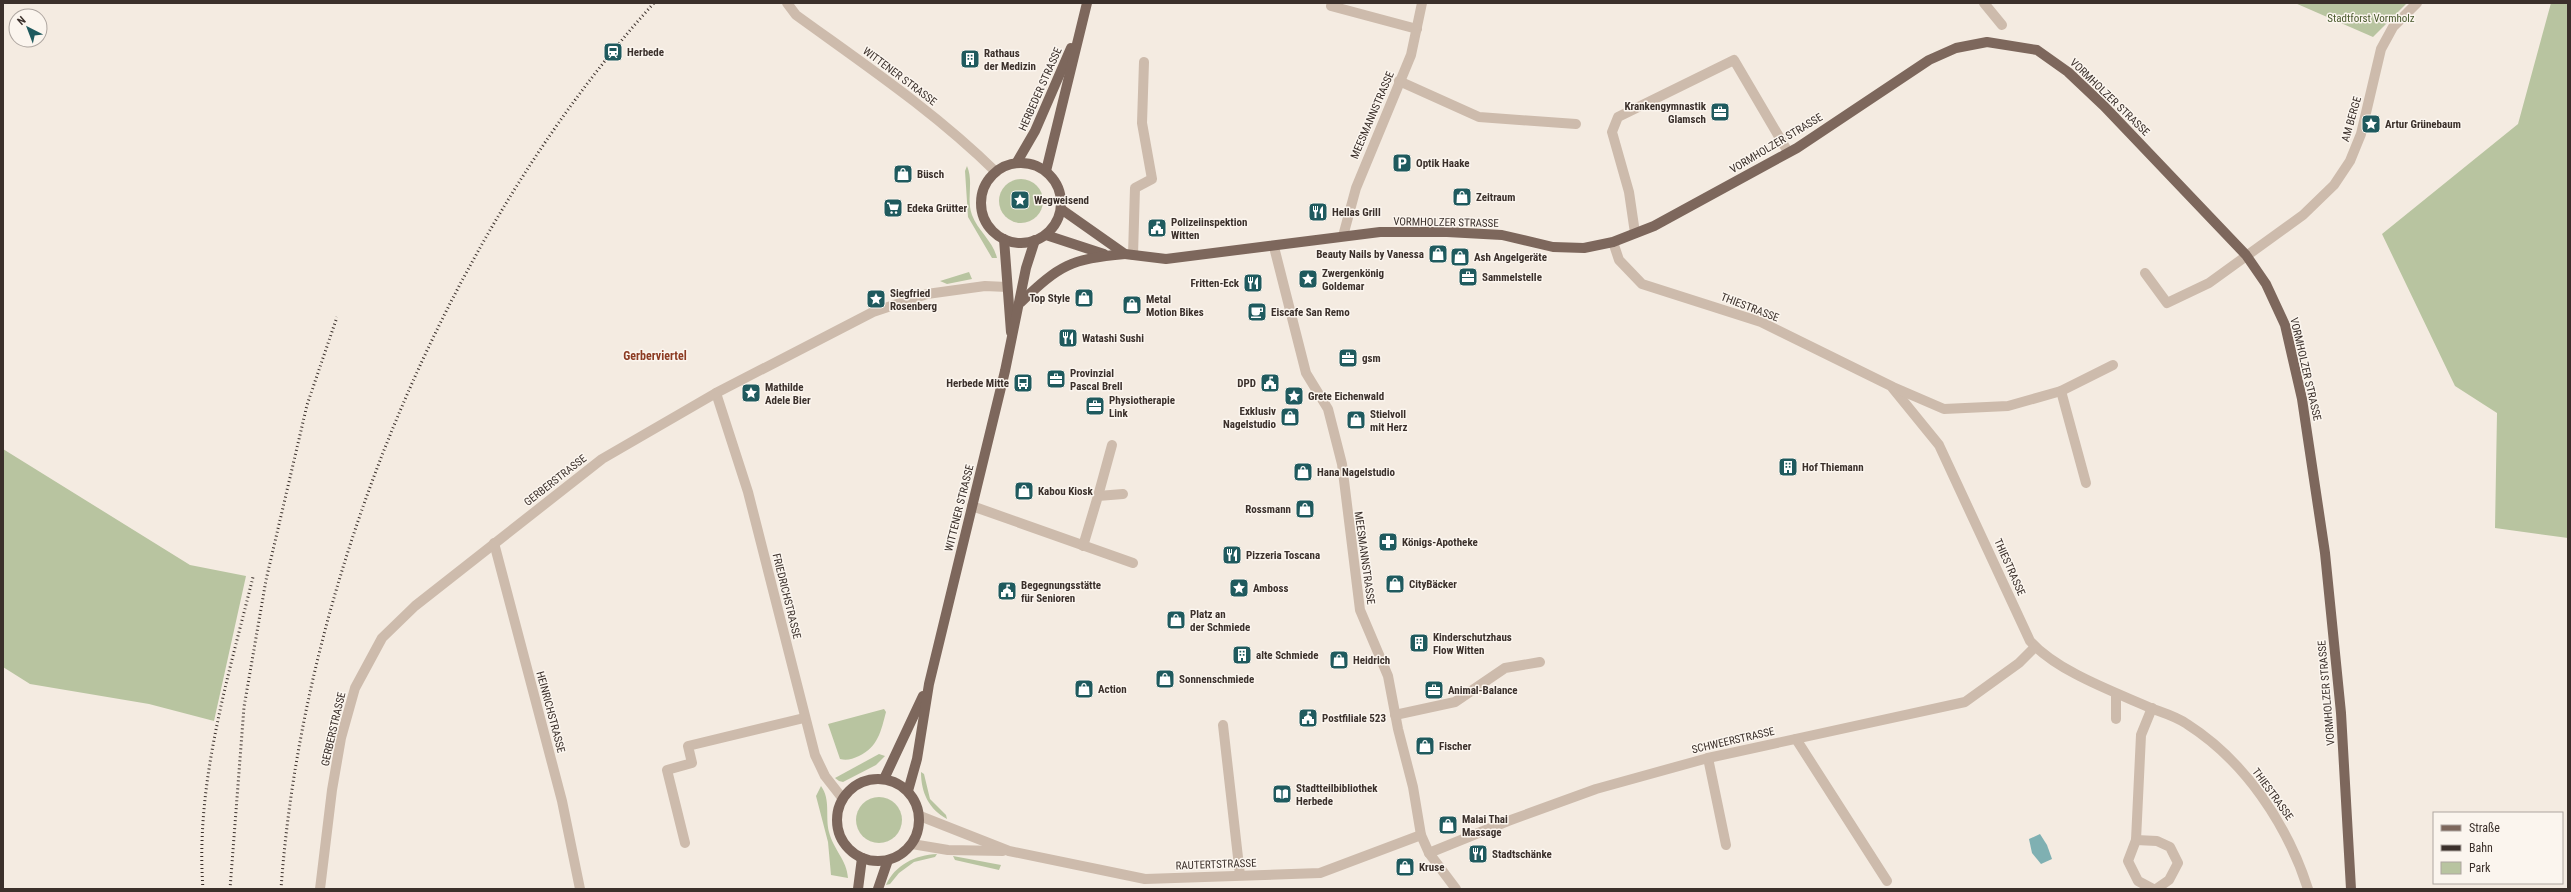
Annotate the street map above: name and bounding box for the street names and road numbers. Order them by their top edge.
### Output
street label: WITTENER STRASSE [860,44,940,109]
street label: HERBEDER STRASSE [1016,45,1065,133]
street label: VORMHOLZER STRASSE [2067,56,2153,139]
street label: MEESMANNSTRASSE [1348,69,1397,161]
street label: AM BERGE [2339,95,2364,143]
street label: VORMHOLZER STRASSE [1728,110,1825,176]
street label: VORMHOLZER STRASSE [1393,215,1499,230]
street label: THIESTRASSE [1719,290,1781,325]
street label: VORMHOLZER STRASSE [2287,316,2324,423]
street label: GERBERSTRASSE [522,452,590,509]
street label: WITTENER STRASSE [942,463,977,553]
street label: MEESMANNSTRASSE [1352,511,1378,606]
street label: THIESTRASSE [1991,537,2028,598]
street label: FRIEDRICHSTRASSE [770,552,804,641]
street label: VORMHOLZER STRASSE [2315,639,2338,746]
street label: HEINRICHSTRASSE [533,670,568,755]
street label: GERBERSTRASSE [319,690,348,767]
street label: SCHWEERSTRASSE [1691,725,1776,756]
street label: THIESTRASSE [2249,766,2296,823]
street label: RAUTERTSTRASSE [1175,857,1257,872]

